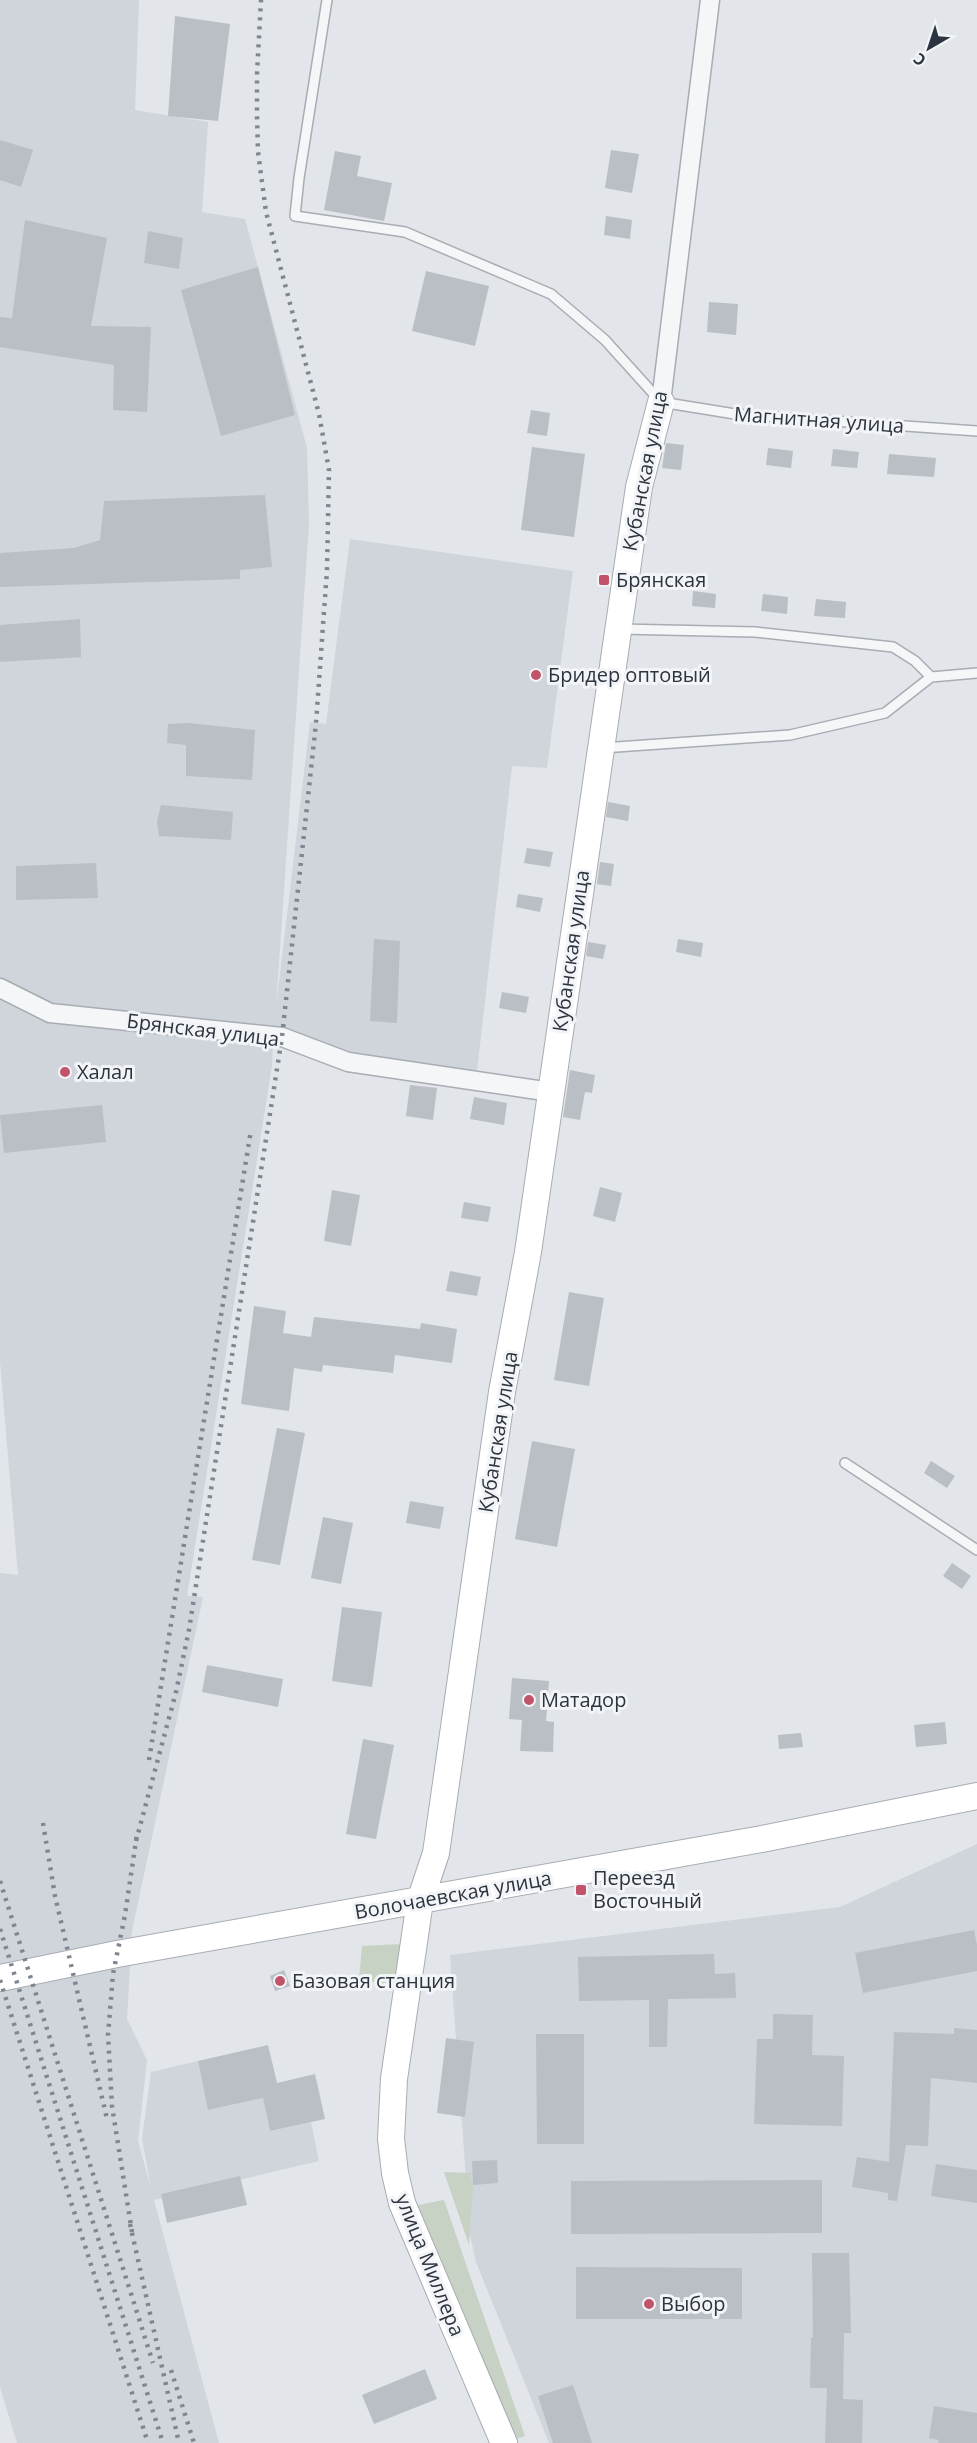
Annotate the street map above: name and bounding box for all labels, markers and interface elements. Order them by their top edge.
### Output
north arrow [899,18,959,78]
text: С [909,48,930,71]
street label: Кубанская улица [616,388,673,553]
street label: Магнитная улица [733,400,905,439]
place label: Брянская [616,566,706,593]
marker: Брянская [597,573,611,587]
place label: Бридер оптовый [548,661,711,688]
marker: Бридер оптовый [529,668,543,682]
street label: Кубанская улица [546,868,595,1034]
street label: Брянская улица [125,1007,281,1052]
place label: Халал [77,1058,134,1085]
marker: Халал [58,1065,72,1079]
street label: Кубанская улица [471,1349,524,1515]
place label: Матадор [541,1686,626,1713]
marker: Матадор [522,1693,536,1707]
street label: Волочаевская улица [352,1864,553,1925]
place label: Переезд Восточный [593,1864,702,1914]
marker: Переезд Восточный [574,1883,588,1897]
place label: Базовая станция [292,1967,455,1994]
marker: Базовая станция [273,1974,287,1988]
street label: улица Миллера [390,2190,471,2340]
place label: Выбор [661,2290,725,2317]
marker: Выбор [642,2297,656,2311]

